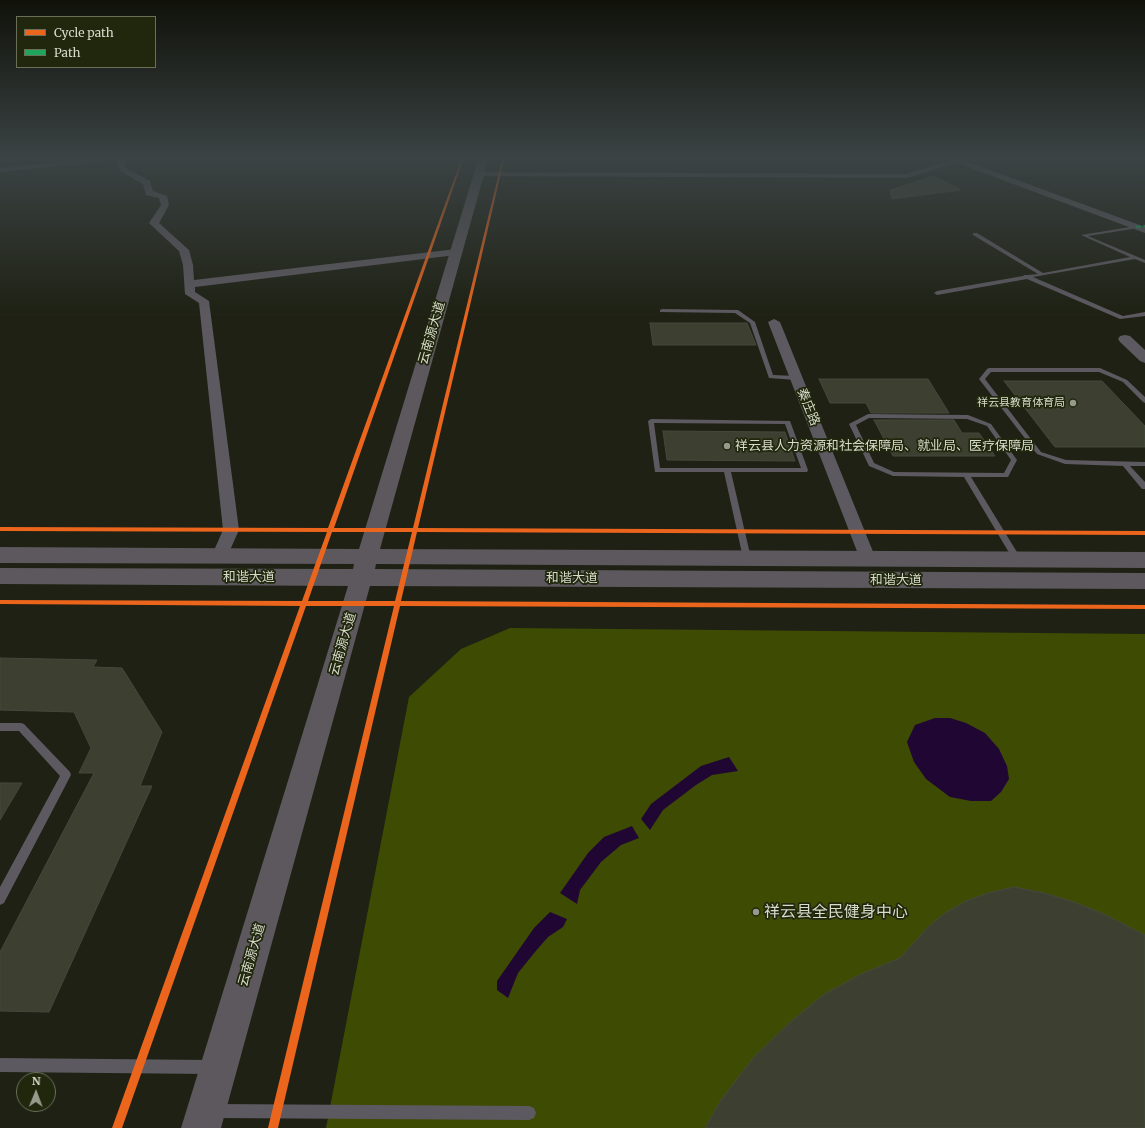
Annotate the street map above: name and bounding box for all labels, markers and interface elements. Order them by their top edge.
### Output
legend [16,16,156,68]
text: Cycle path [54,25,114,40]
text: Path [54,45,80,60]
street label: 云南源大道 [416,300,448,366]
street label: 秦庄路 [793,386,823,428]
place label: 祥云县教育体育局 [977,396,1065,410]
marker: 祥云县教育体育局 [1068,398,1078,408]
place label: 祥云县人力资源和社会保障局、就业局、医疗保障局 [735,438,1034,454]
marker: 祥云县人力资源和社会保障局、就业局、医疗保障局 [722,441,732,451]
street label: 和谐大道 [223,569,275,585]
street label: 和谐大道 [546,570,598,586]
street label: 和谐大道 [870,572,922,588]
street label: 云南源大道 [327,611,359,677]
place label: 祥云县全民健身中心 [764,902,908,922]
marker: 祥云县全民健身中心 [751,907,761,917]
street label: 云南源大道 [236,922,268,988]
north arrow [16,1072,56,1112]
text: N [32,1074,41,1088]

